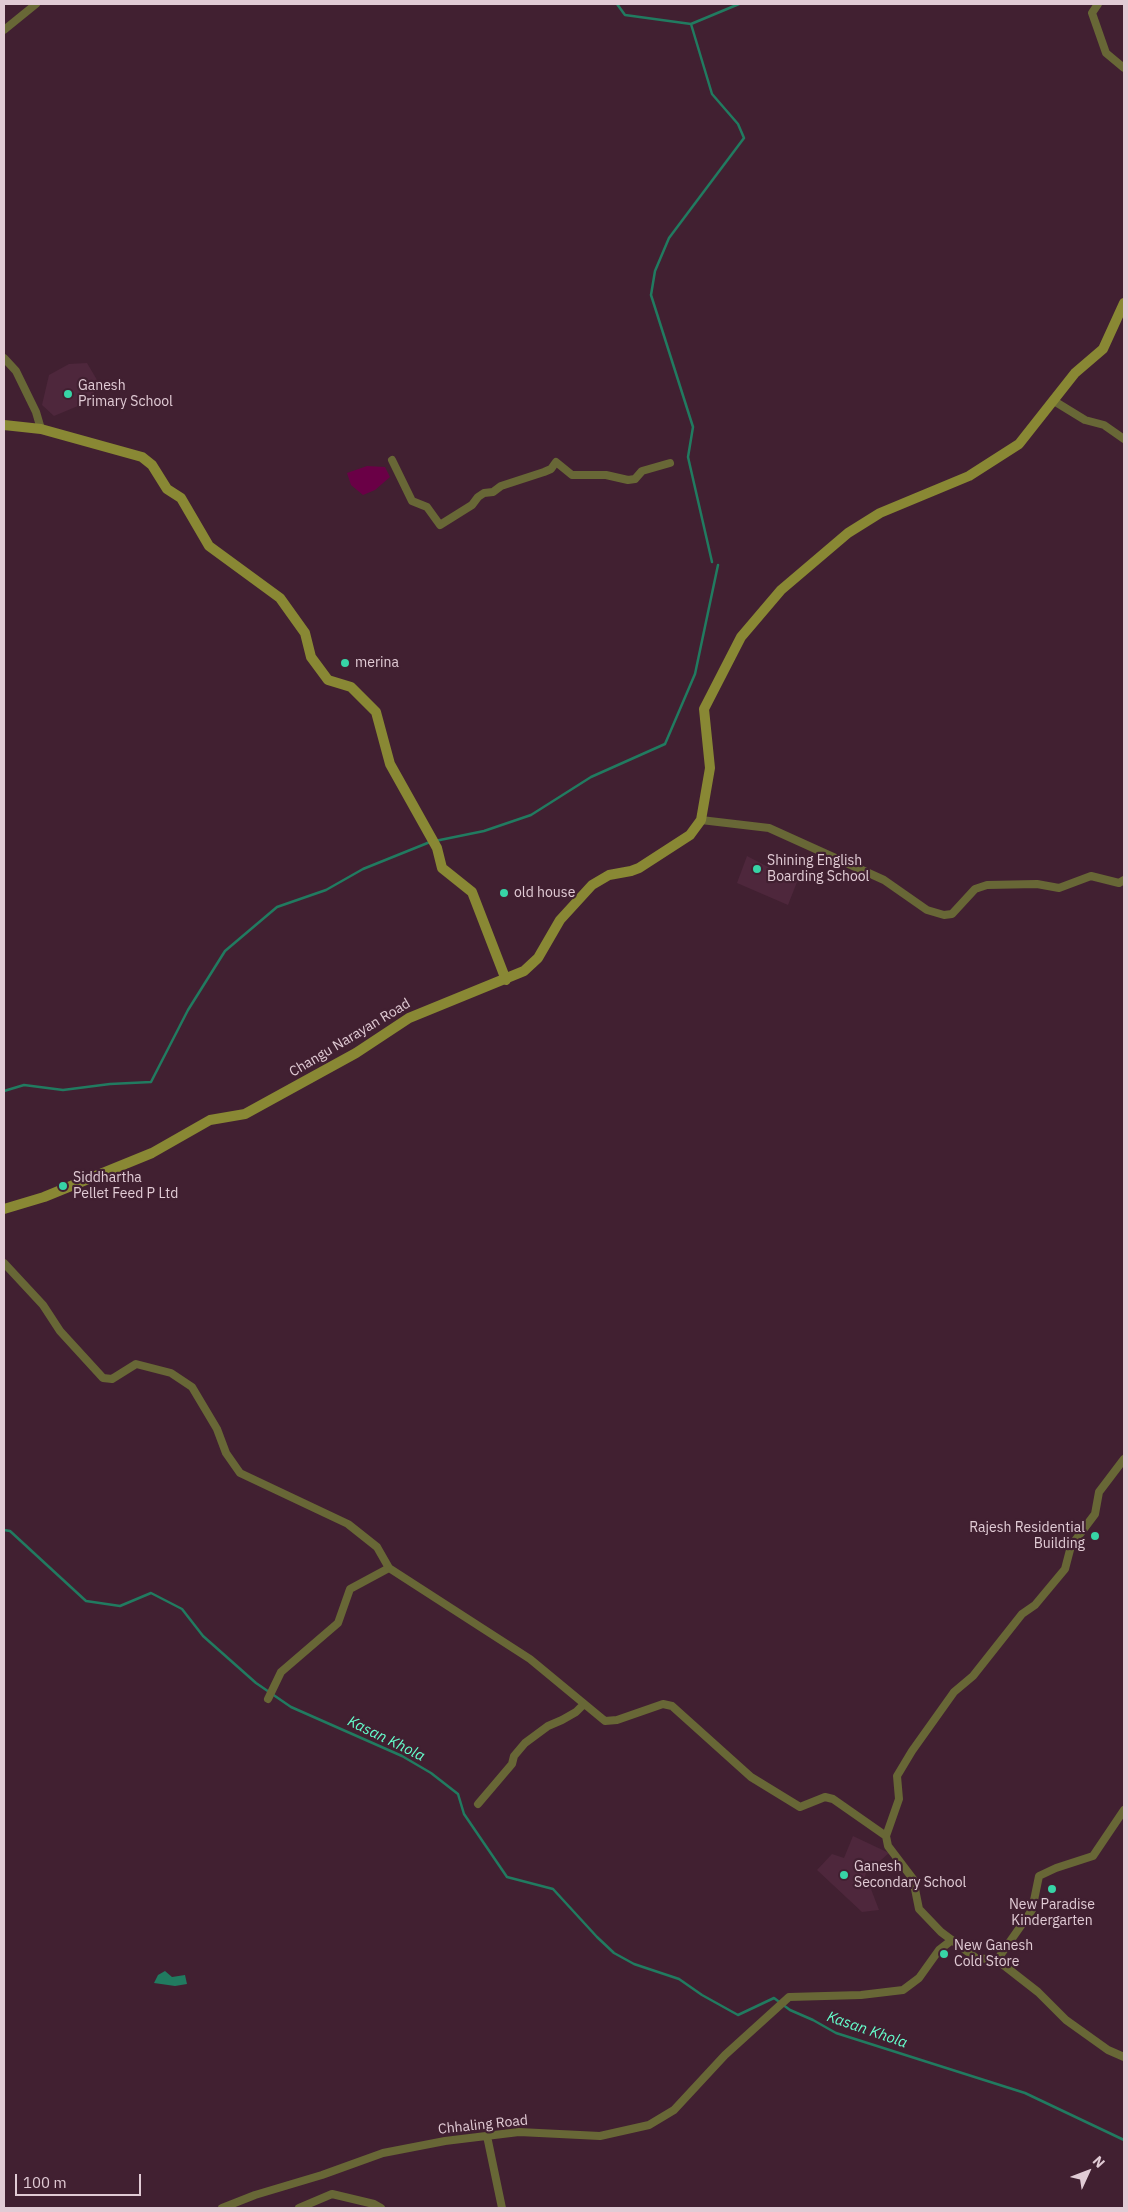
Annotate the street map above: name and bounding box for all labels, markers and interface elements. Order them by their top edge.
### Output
place label: Ganesh Primary School [78,378,173,411]
marker: Ganesh Primary School [62,388,74,400]
place label: merina [355,655,399,671]
marker: merina [339,657,351,669]
place label: Shining English Boarding School [767,853,869,886]
marker: Shining English Boarding School [751,863,763,875]
place label: old house [514,885,575,901]
marker: old house [498,887,510,899]
street label: Changu Narayan Road [286,995,414,1081]
place label: Siddhartha Pellet Feed P Ltd [73,1170,178,1202]
marker: Siddhartha Pellet Feed P Ltd [57,1180,69,1192]
place label: Rajesh Residential Building [969,1520,1085,1552]
marker: Rajesh Residential Building [1089,1530,1101,1542]
water label: Kasan Khola [344,1713,428,1765]
place label: Ganesh Secondary School [854,1859,966,1891]
marker: Ganesh Secondary School [838,1869,850,1881]
marker: New Paradise Kindergarten [1046,1883,1058,1895]
place label: New Paradise Kindergarten [1009,1897,1095,1930]
place label: New Ganesh Cold Store [954,1938,1033,1970]
marker: New Ganesh Cold Store [938,1948,950,1960]
water label: Kasan Khola [824,2008,910,2052]
street label: Chhaling Road [437,2112,529,2138]
north arrow [1063,2147,1113,2197]
text: N [1089,2152,1109,2172]
scale bar [18,2164,144,2196]
text: 100 m [23,2173,67,2192]

